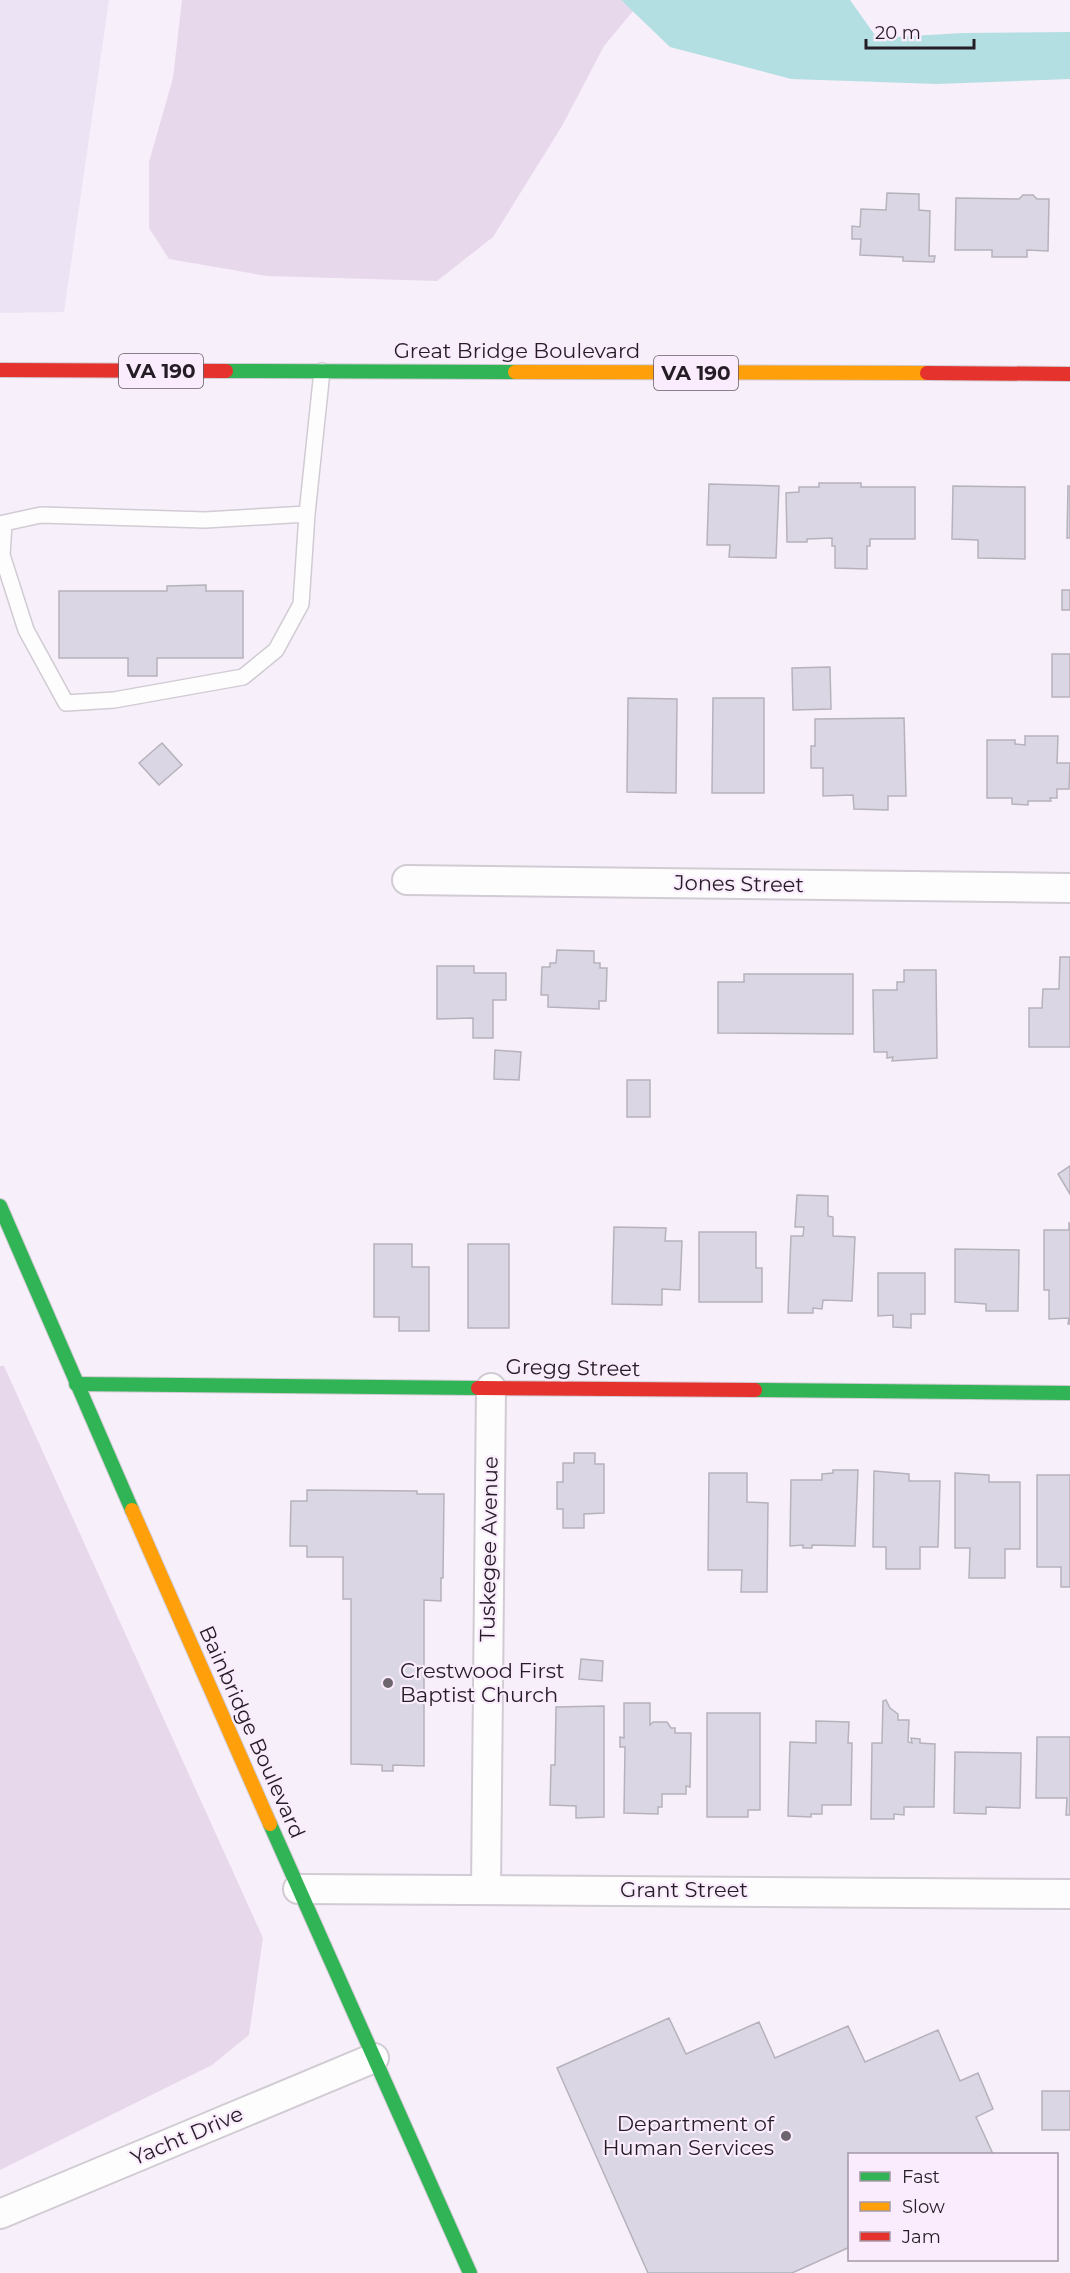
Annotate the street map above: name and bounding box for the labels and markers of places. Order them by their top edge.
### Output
place label: Crestwood First Baptist Church [400,1658,565,1707]
marker: Crestwood First Baptist Church [381,1676,395,1690]
place label: Department of Human Services [603,2111,775,2160]
marker: Department of Human Services [779,2129,793,2143]

